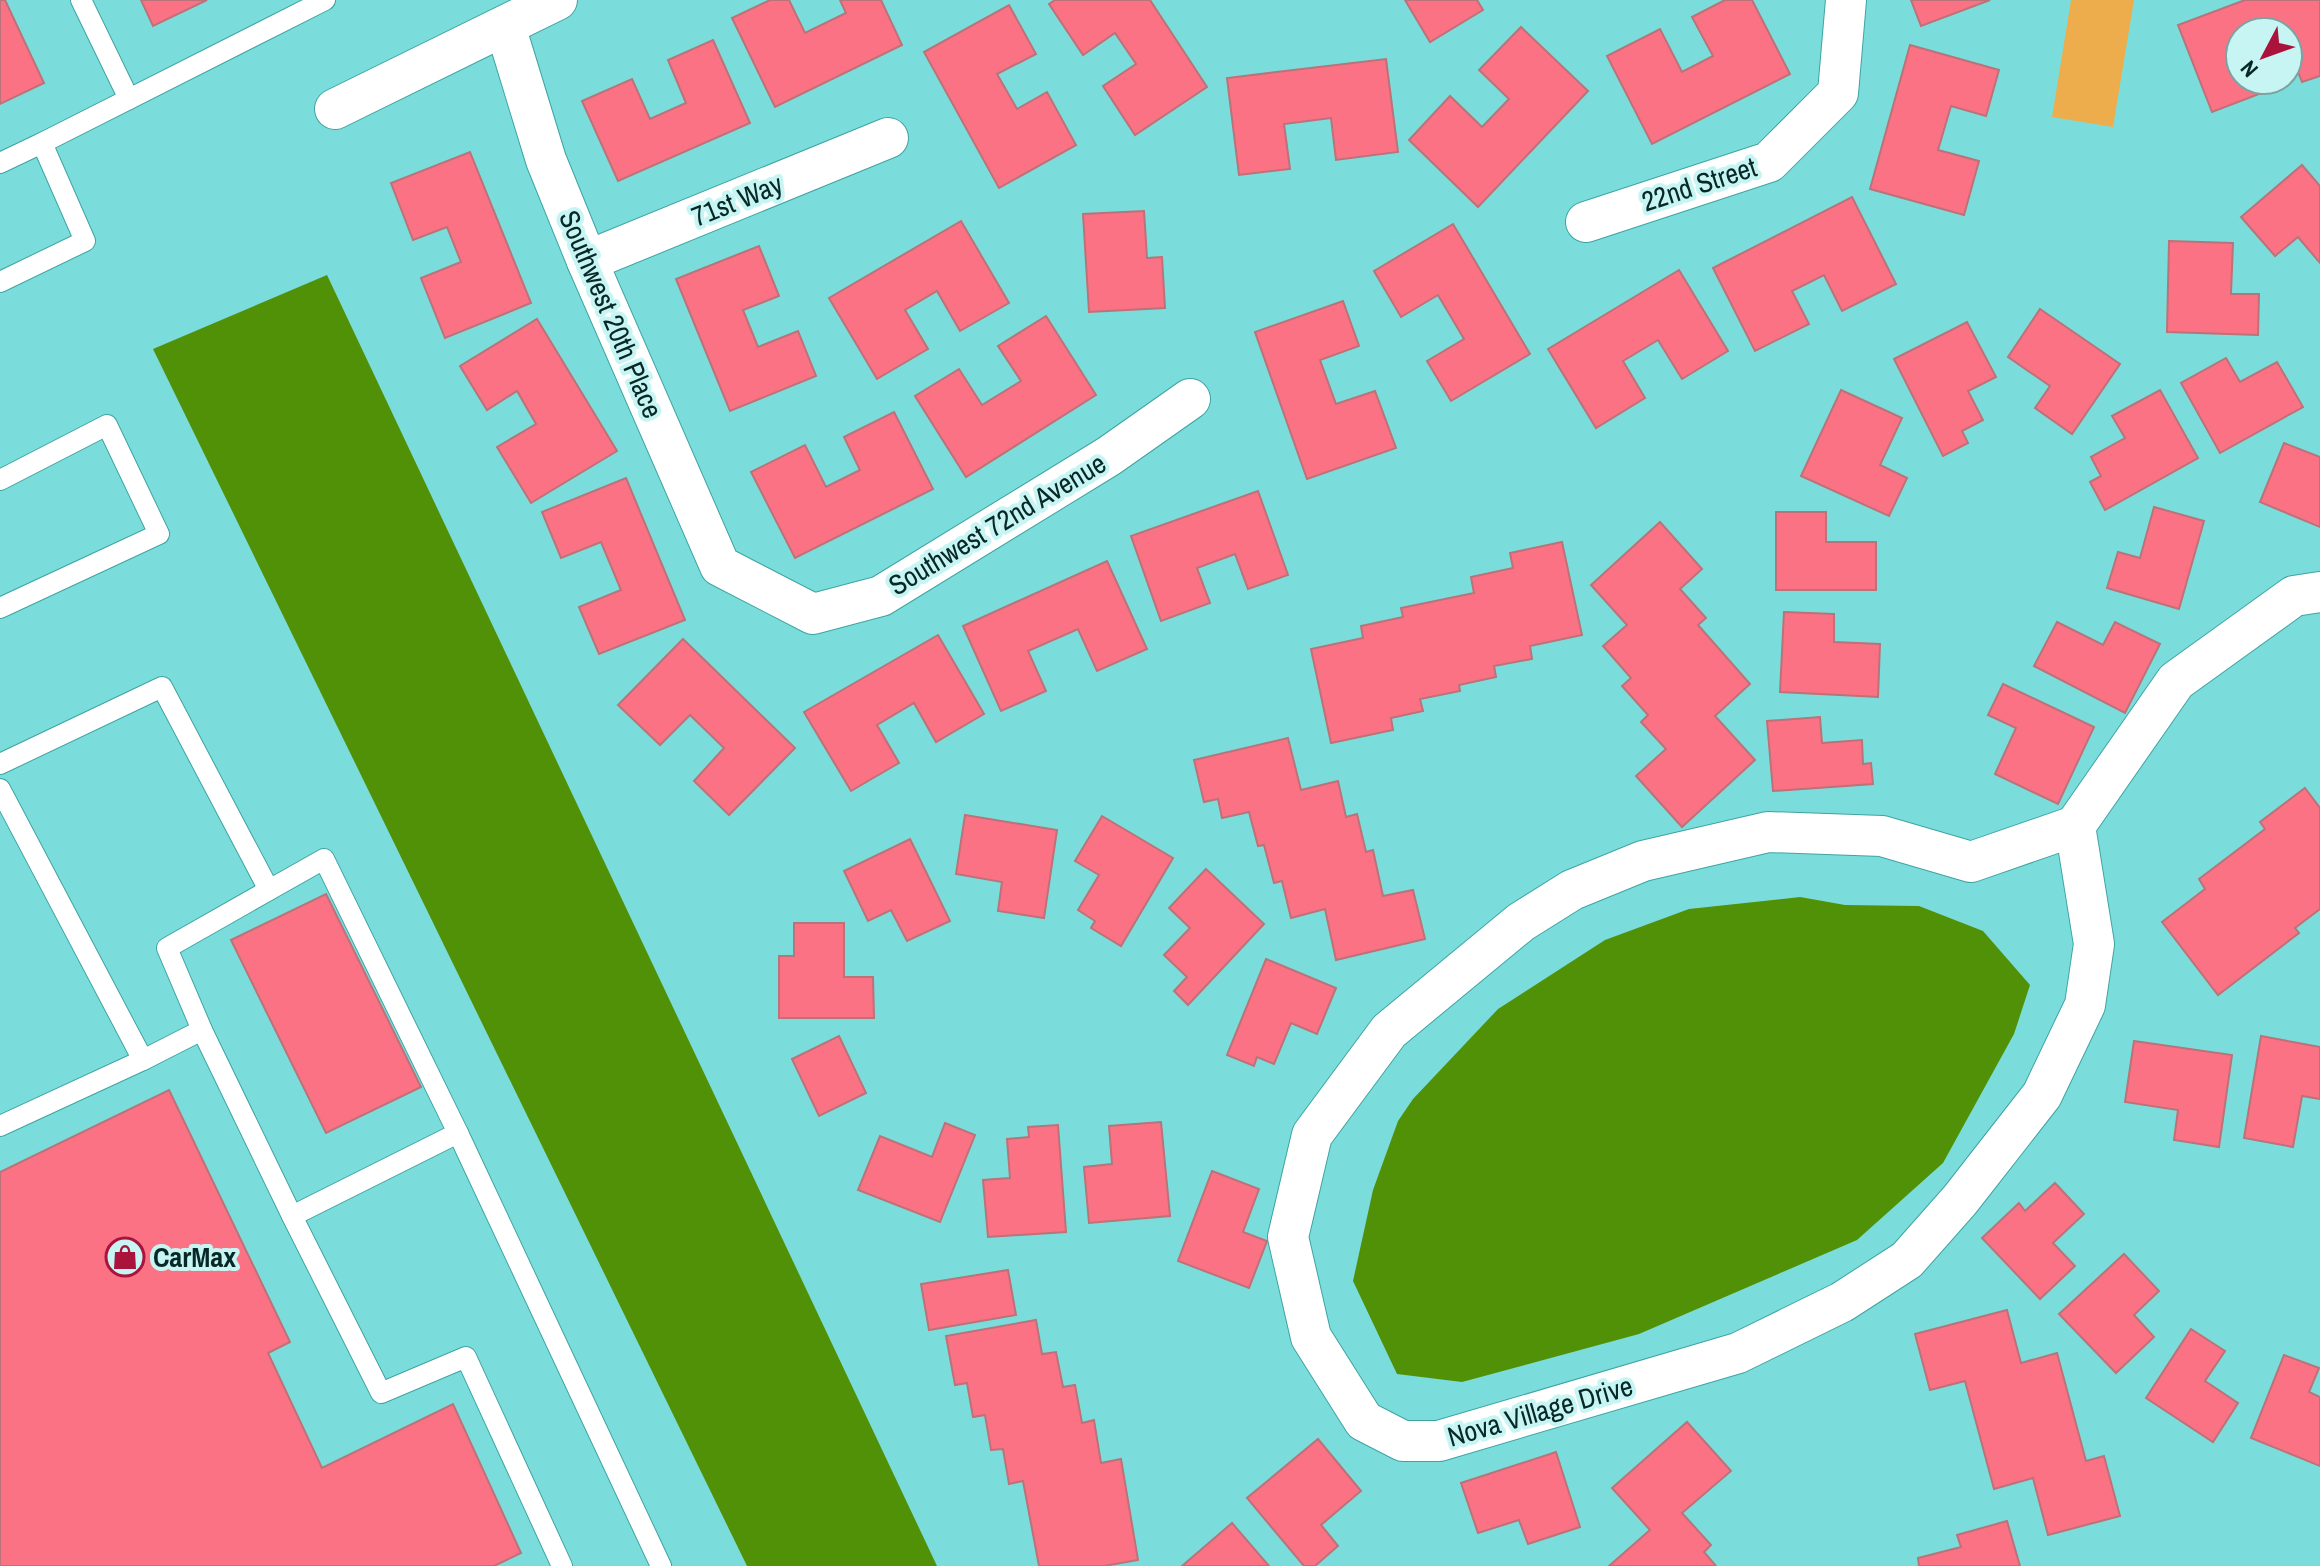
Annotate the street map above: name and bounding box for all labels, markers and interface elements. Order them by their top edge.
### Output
north arrow [2224,16,2304,96]
text: N [2233,54,2265,84]
street label: 22nd Street [1637,148,1761,220]
street label: 71st Way [686,164,789,235]
street label: Southwest 20th Place [550,204,672,424]
street label: Southwest 72nd Avenue [881,444,1113,604]
shop icon: CarMax [104,1236,146,1278]
place label: CarMax [153,1238,236,1276]
street label: Nova Village Drive [1443,1366,1637,1456]

